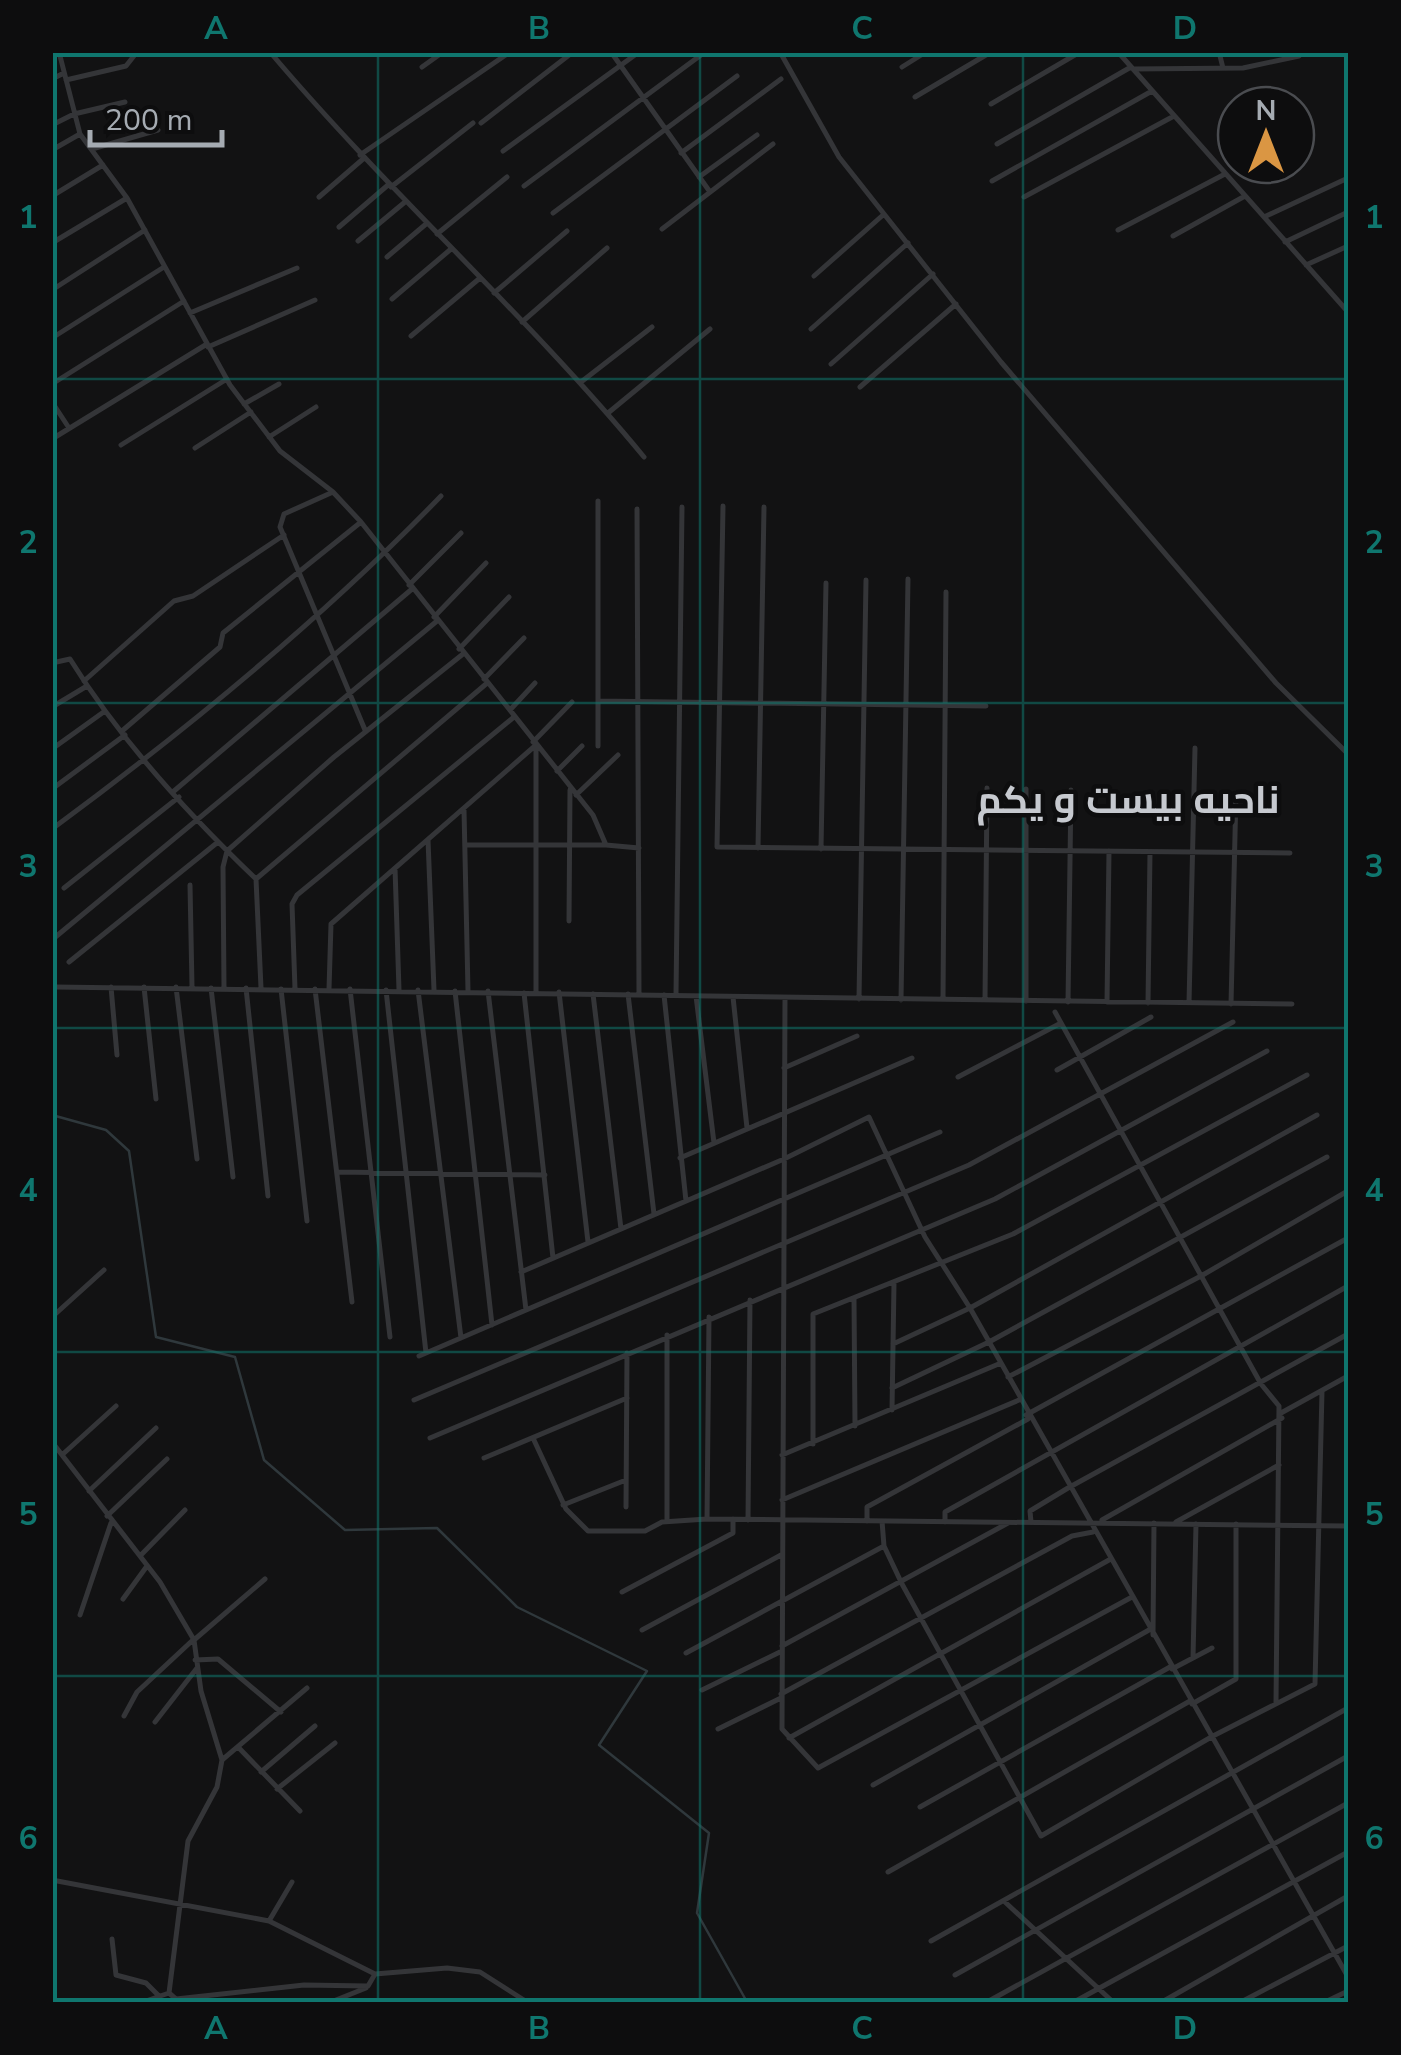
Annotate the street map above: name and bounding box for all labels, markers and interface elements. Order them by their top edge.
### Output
text: A [204,7,228,50]
text: B [528,7,550,50]
text: C [851,7,873,50]
text: D [1173,7,1197,50]
scale bar [90,85,222,147]
north arrow [1216,85,1316,185]
text: N [1256,92,1276,130]
text: 200 m [105,100,192,141]
text: 1 [18,196,38,239]
text: 1 [1364,196,1384,239]
text: 2 [18,521,38,564]
text: 2 [1364,521,1384,564]
district label: ناحیه بیست و یکم [976,775,1280,826]
text: 3 [18,845,38,888]
text: 3 [1364,845,1384,888]
text: 4 [18,1169,38,1212]
text: 4 [1364,1169,1384,1212]
text: 5 [18,1493,38,1536]
text: 5 [1364,1493,1384,1536]
text: 6 [18,1817,38,1860]
text: 6 [1364,1817,1384,1860]
text: A [204,2007,228,2050]
text: B [528,2007,550,2050]
text: C [851,2007,873,2050]
text: D [1173,2007,1197,2050]

